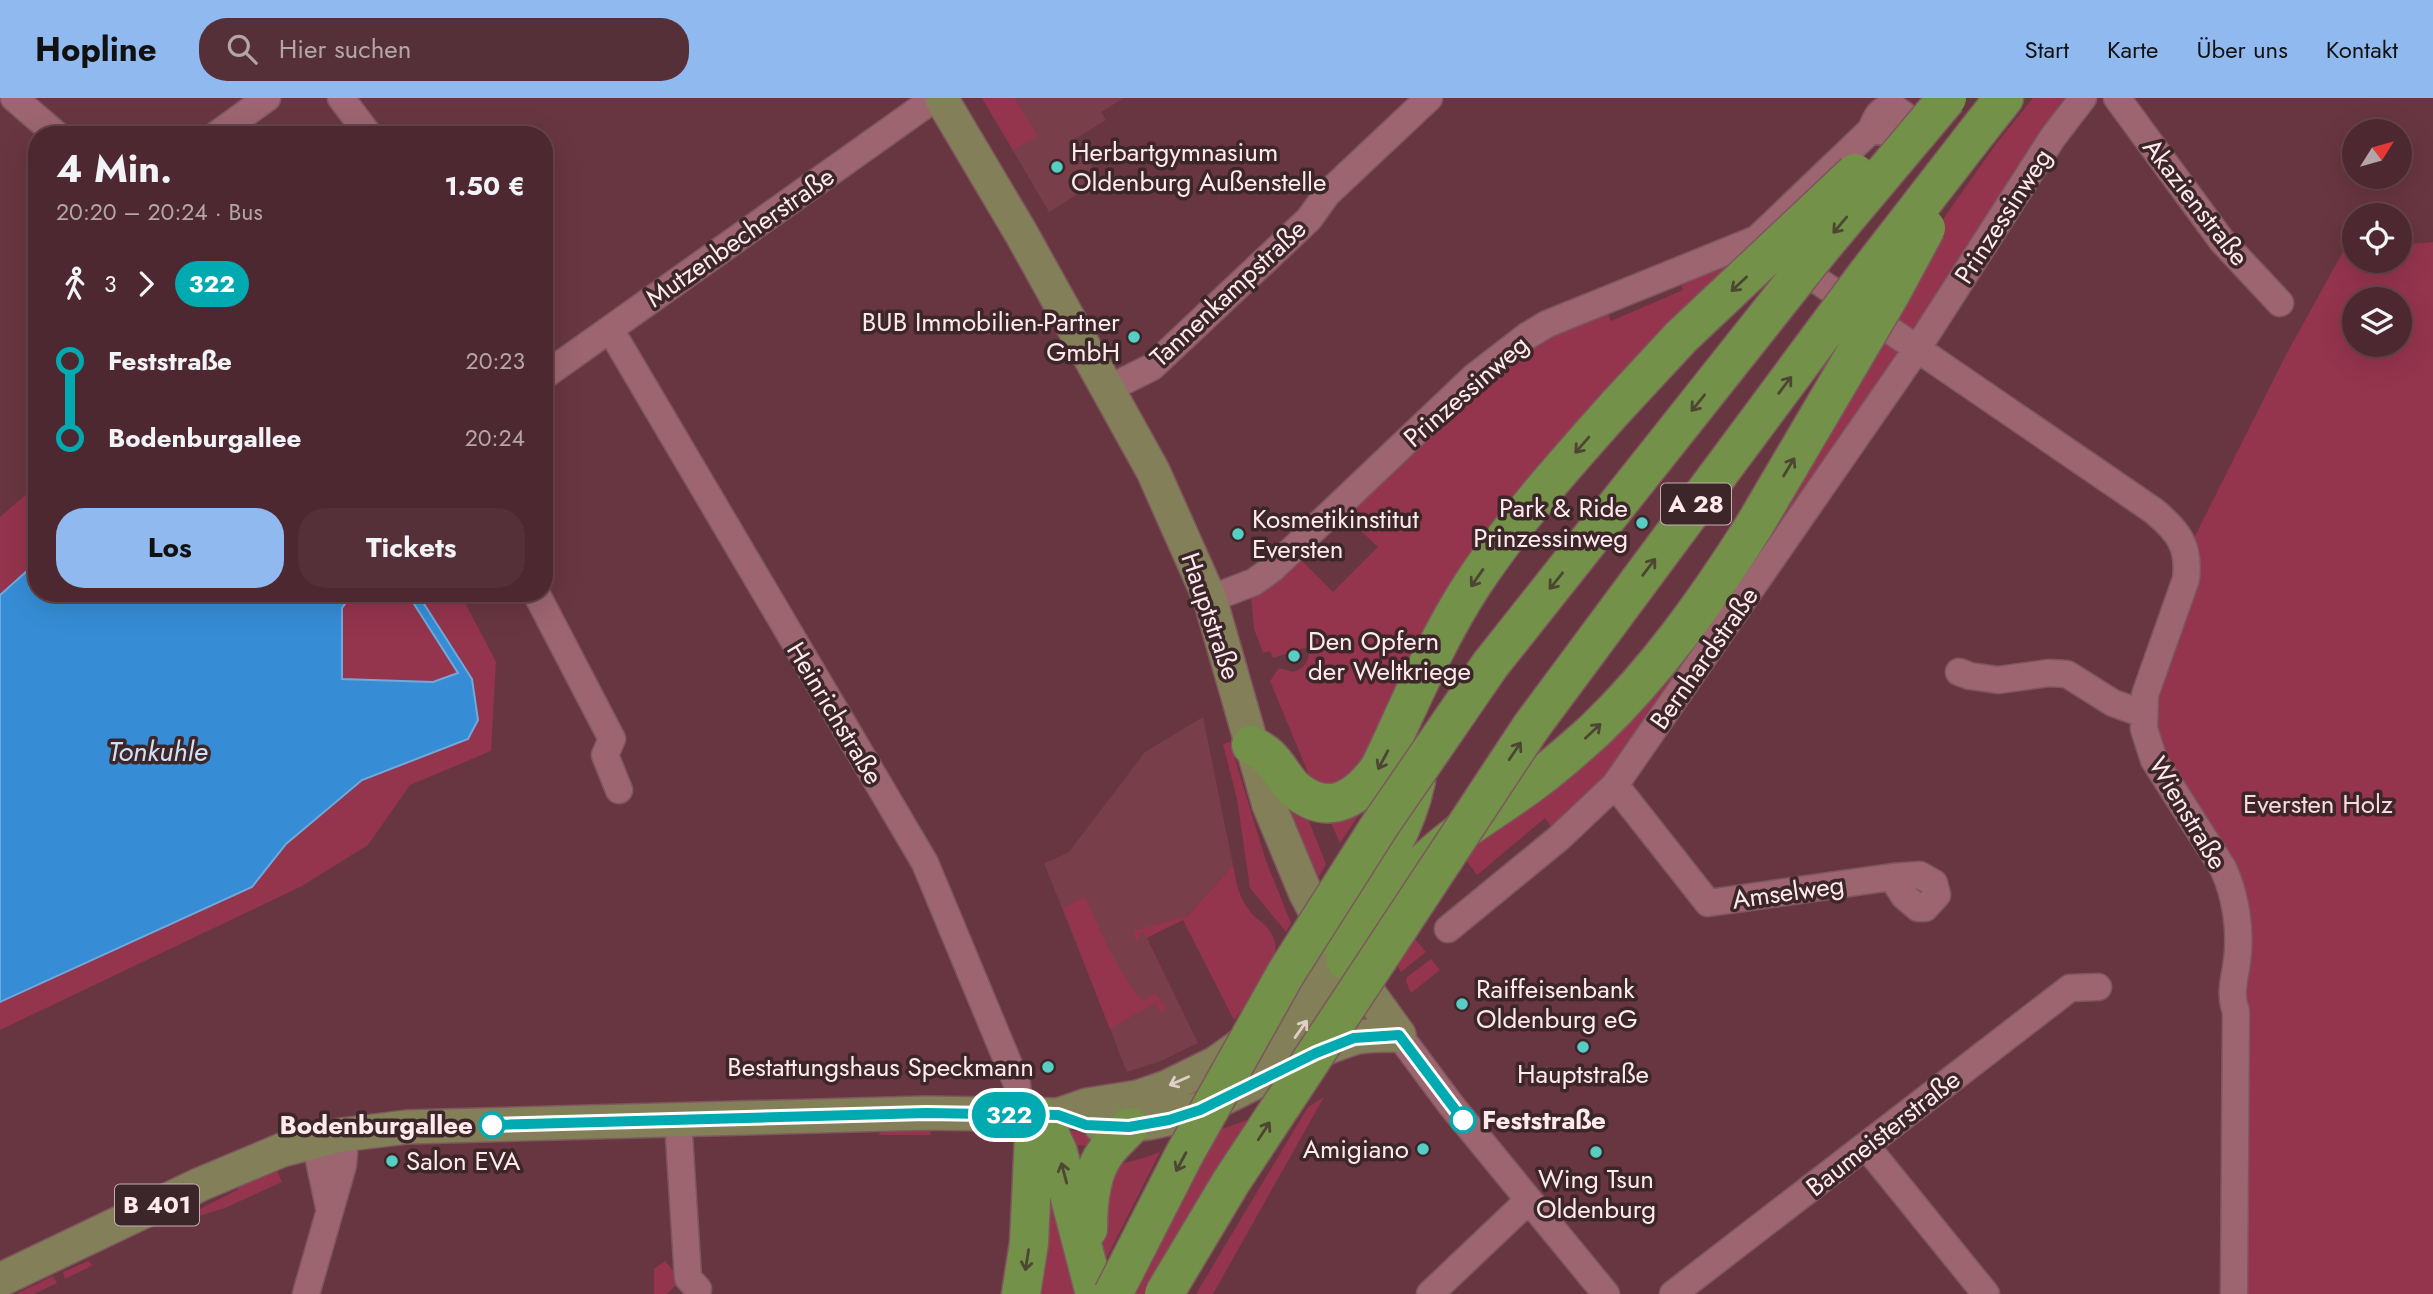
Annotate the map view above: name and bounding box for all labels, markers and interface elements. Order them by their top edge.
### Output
search box [199,18,689,81]
text: Hopline [35,26,157,73]
icon: search [223,30,261,68]
text: Hier suchen [279,30,411,68]
text: Start [2025,32,2069,67]
text: Karte [2107,32,2158,67]
text: Über uns [2196,32,2288,67]
text: Kontakt [2326,32,2398,67]
north arrow [2342,119,2412,189]
map controls [2342,119,2412,357]
street label: Akazienstraße [2134,130,2258,274]
place label: Herbartgymnasium Oldenburg Außenstelle [1071,133,1326,201]
text: 4 Min. [56,141,172,196]
street label: Prinzessinweg [1945,141,2061,291]
street label: Mutzenbecherstraße [638,158,842,316]
marker: Herbartgymnasium Oldenburg Außenstelle [1049,159,1065,175]
text: 1.50 € [445,167,525,205]
text: 20:20 – 20:24 · Bus [56,195,263,229]
button: locate [2342,203,2412,273]
street label: Tannenkampstraße [1141,210,1315,376]
one-way arrow [1832,216,1848,234]
icon: walk [56,265,94,303]
icon: forward [127,265,165,303]
text: 322 [189,266,235,301]
text: 3 [104,267,117,301]
one-way arrow [1730,276,1748,292]
button: layers [2342,287,2412,357]
place label: BUB Immobilien-Partner GmbH [862,303,1120,371]
street label: Prinzessinweg [1395,326,1537,456]
marker: BUB Immobilien-Partner GmbH [1126,329,1142,345]
text: Feststraße [108,342,232,380]
text: 20:23 [466,344,525,378]
one-way arrow [1777,376,1792,395]
one-way arrow [1691,394,1706,412]
text: Bodenburgallee [108,419,302,457]
text: 20:24 [465,421,525,455]
one-way arrow [1574,436,1590,454]
one-way arrow [1782,458,1796,478]
road number: A 28 [1661,484,1731,524]
place label: Park & Ride Prinzessinweg [1473,489,1628,557]
place label: Kosmetikinstitut Eversten [1252,500,1419,568]
button: Los [56,508,284,588]
button: Tickets [298,508,525,588]
marker: Park & Ride Prinzessinweg [1634,515,1650,531]
marker: Kosmetikinstitut Eversten [1230,526,1246,542]
street label: Hauptstraße [1172,547,1250,685]
one-way arrow [1642,558,1656,577]
one-way arrow [1470,568,1484,587]
one-way arrow [1549,572,1564,590]
street label: Bernhardstraße [1641,579,1767,737]
place label: Den Opfern der Weltkriege [1308,622,1471,690]
street label: Heinrichstraße [777,634,893,792]
marker: Den Opfern der Weltkriege [1286,648,1302,664]
one-way arrow [1584,723,1602,739]
water label: Tonkuhle [108,731,208,772]
one-way arrow [1508,742,1522,761]
one-way arrow [1376,749,1390,769]
street label: Wienstraße [2139,749,2237,877]
park label: Eversten Holz [2243,785,2393,823]
street label: Amselweg [1730,865,1846,919]
place label: Raiffeisenbank Oldenburg eG [1476,970,1638,1038]
marker: Raiffeisenbank Oldenburg eG [1454,996,1470,1012]
one-way arrow [1294,1020,1308,1039]
marker: Hauptstraße [1575,1039,1591,1055]
place label: Bestattungshaus Speckmann [727,1048,1034,1086]
place label: Hauptstraße [1517,1055,1649,1093]
marker: Bestattungshaus Speckmann [1040,1059,1056,1075]
street label: Baumeisterstraße [1798,1061,1968,1205]
one-way arrow [1169,1075,1190,1088]
line badge: 322 [969,1092,1049,1138]
text: 322 [986,1097,1032,1132]
place label: Feststraße [1482,1101,1606,1139]
place label: Bodenburgallee [280,1106,473,1144]
marker: Feststraße [1450,1107,1476,1133]
marker: Bodenburgallee [479,1112,505,1138]
one-way arrow [1257,1122,1271,1142]
place label: Amigiano [1303,1130,1409,1168]
marker: Amigiano [1415,1141,1431,1157]
place label: Salon EVA [406,1142,521,1180]
marker: Wing Tsun Oldenburg [1588,1144,1604,1160]
one-way arrow [1173,1151,1187,1172]
marker: Salon EVA [384,1153,400,1169]
place label: Wing Tsun Oldenburg [1536,1160,1656,1228]
one-way arrow [1057,1162,1070,1185]
road number: B 401 [115,1184,199,1226]
one-way arrow [1020,1248,1033,1271]

